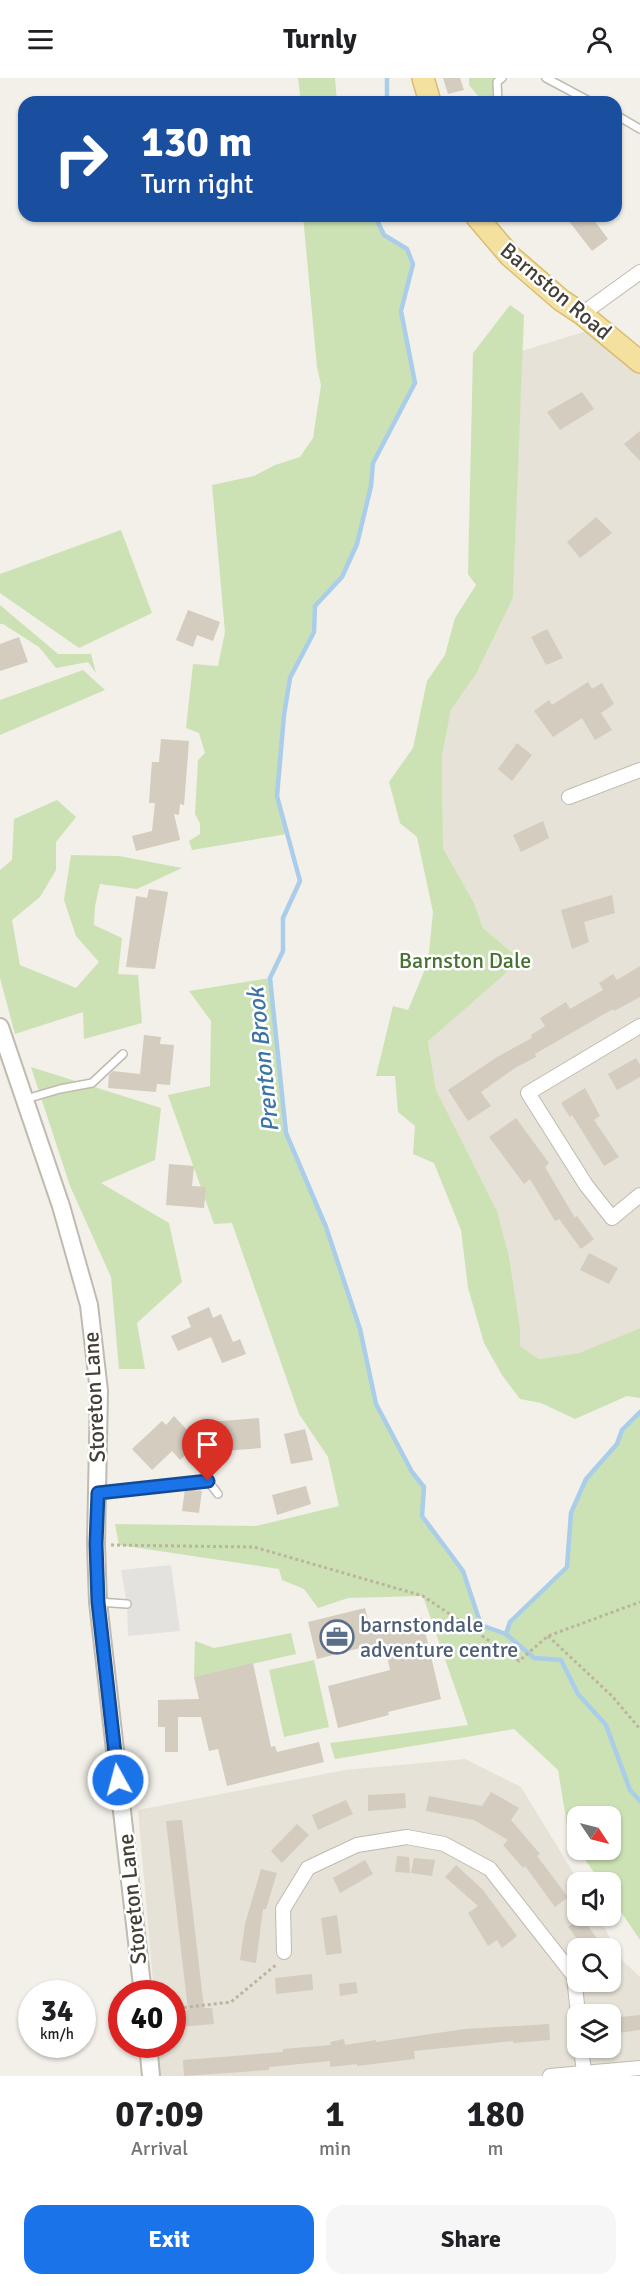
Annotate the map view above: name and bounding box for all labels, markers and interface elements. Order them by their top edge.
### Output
icon: menu [24,23,57,56]
text: Turnly [283,23,357,56]
icon: person [583,23,616,56]
text: 130 m [141,117,252,168]
icon: right [42,120,120,198]
text: Turn right [141,168,254,201]
street label: Barnston Road [495,237,617,345]
park label: Barnston Dale [399,947,531,974]
water label: Prenton Brook [240,984,286,1134]
street label: Storeton Lane [77,1331,111,1463]
pin [182,1419,233,1481]
icon: arrive [191,1428,224,1461]
place label: barnstondale adventure centre [360,1611,518,1663]
office icon: barnstondale adventure centre [319,1619,355,1655]
position arrow [86,1748,150,1812]
north arrow [567,1806,621,1860]
map controls [567,1806,621,2058]
street label: Storeton Lane [112,1832,152,1966]
button: sound [567,1872,621,1926]
button: search [567,1938,621,1992]
speed limit sign: 40 [108,1980,186,2058]
text: 34 [41,1993,73,2030]
button: layers [567,2004,621,2058]
text: km/h [40,2025,74,2043]
text: 07:09 [115,2092,204,2137]
text: 1 [325,2092,345,2137]
text: 180 [466,2092,525,2137]
text: Arrival [131,2136,188,2161]
text: min [319,2136,351,2161]
text: m [488,2136,504,2161]
button: Exit [24,2205,314,2274]
button: Share [326,2205,616,2274]

